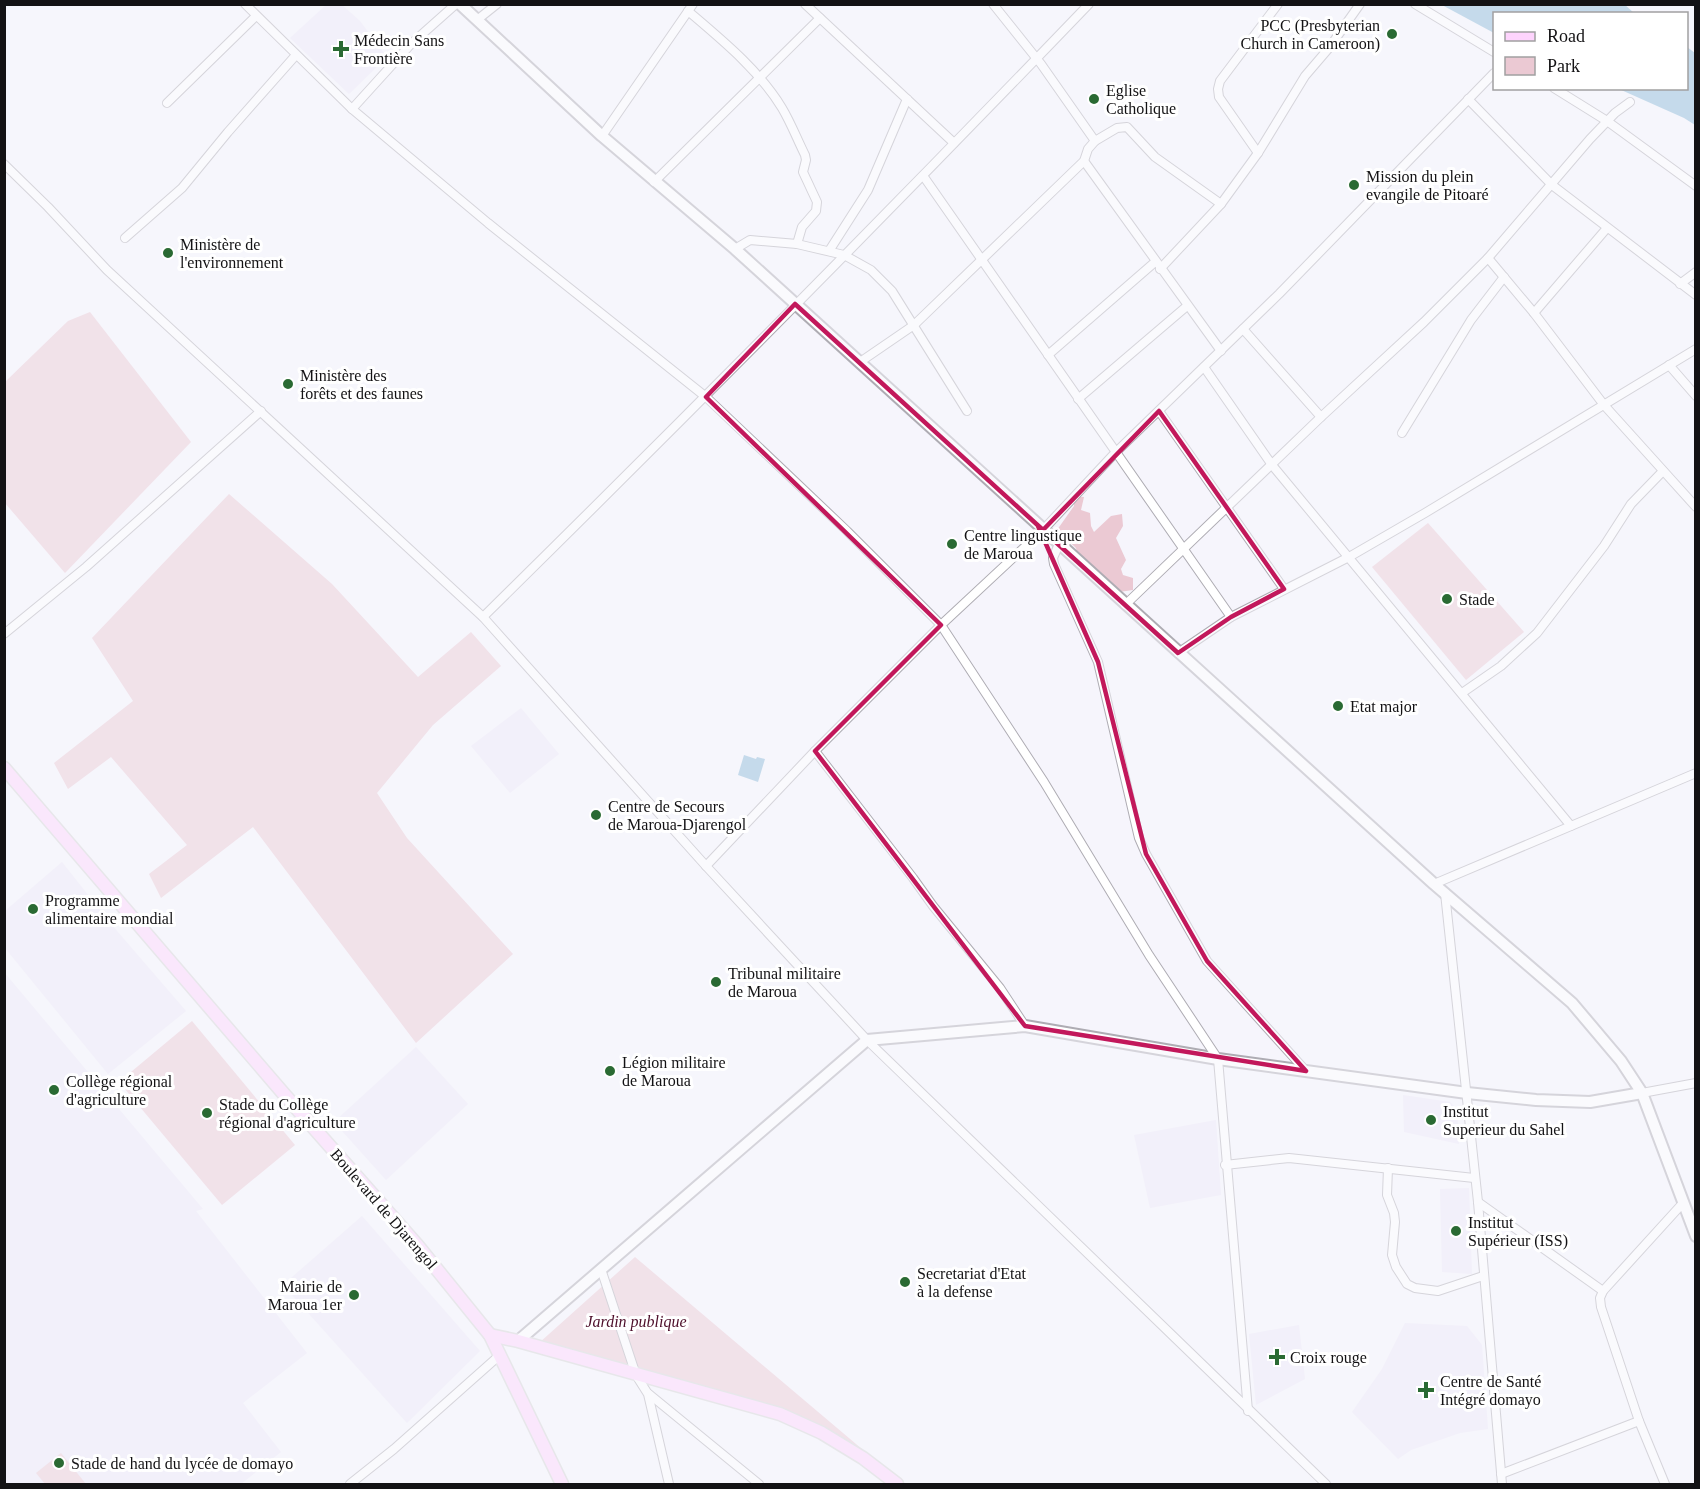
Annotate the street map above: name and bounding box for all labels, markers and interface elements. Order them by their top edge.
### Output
legend [1493,12,1688,90]
place label: PCC (Presbyterian Church in Cameroon) [1240,17,1380,53]
text: Road [1547,26,1585,46]
marker: PCC (Presbyterian Church in Cameroon) [1385,27,1399,41]
place label: Médecin Sans Frontière [354,32,444,67]
marker: Médecin Sans Frontière [332,40,350,58]
text: Park [1547,56,1580,76]
place label: Eglise Catholique [1106,82,1176,118]
marker: Eglise Catholique [1087,92,1101,106]
place label: Mission du plein evangile de Pitoaré [1366,168,1489,204]
marker: Mission du plein evangile de Pitoaré [1347,178,1361,192]
place label: Ministère de l'environnement [180,236,284,271]
marker: Ministère de l'environnement [161,246,175,260]
place label: Ministère des forêts et des faunes [300,367,423,402]
marker: Ministère des forêts et des faunes [281,377,295,391]
place label: Centre lingustique de Maroua [964,527,1082,562]
marker: Centre lingustique de Maroua [945,537,959,551]
place label: Stade [1459,591,1495,608]
marker: Stade [1440,592,1454,606]
place label: Etat major [1350,698,1418,716]
marker: Etat major [1331,699,1345,713]
place label: Centre de Secours de Maroua-Djarengol [608,798,747,834]
marker: Centre de Secours de Maroua-Djarengol [589,808,603,822]
place label: Programme alimentaire mondial [45,892,174,927]
marker: Programme alimentaire mondial [26,902,40,916]
place label: Tribunal militaire de Maroua [728,965,841,1000]
marker: Tribunal militaire de Maroua [709,975,723,989]
place label: Légion militaire de Maroua [622,1054,726,1089]
marker: Légion militaire de Maroua [603,1064,617,1078]
place label: Collège régional d'agriculture [66,1073,173,1109]
marker: Collège régional d'agriculture [47,1083,61,1097]
place label: Stade du Collège régional d'agriculture [219,1096,356,1132]
place label: Institut Superieur du Sahel [1443,1103,1565,1139]
marker: Stade du Collège régional d'agriculture [200,1106,214,1120]
marker: Institut Superieur du Sahel [1424,1113,1438,1127]
street label: Boulevard de Djarengol [326,1145,441,1274]
place label: Institut Supérieur (ISS) [1468,1214,1568,1250]
marker: Institut Supérieur (ISS) [1449,1224,1463,1238]
place label: Secretariat d'Etat à la defense [917,1265,1027,1300]
marker: Secretariat d'Etat à la defense [898,1275,912,1289]
place label: Mairie de Maroua 1er [268,1278,343,1313]
marker: Mairie de Maroua 1er [347,1288,361,1302]
park label: Jardin publique [585,1313,687,1331]
marker: Croix rouge [1268,1348,1286,1366]
place label: Croix rouge [1290,1349,1367,1367]
place label: Centre de Santé Intégré domayo [1440,1373,1541,1409]
marker: Centre de Santé Intégré domayo [1417,1381,1435,1399]
place label: Stade de hand du lycée de domayo [71,1455,293,1473]
marker: Stade de hand du lycée de domayo [52,1456,66,1470]

